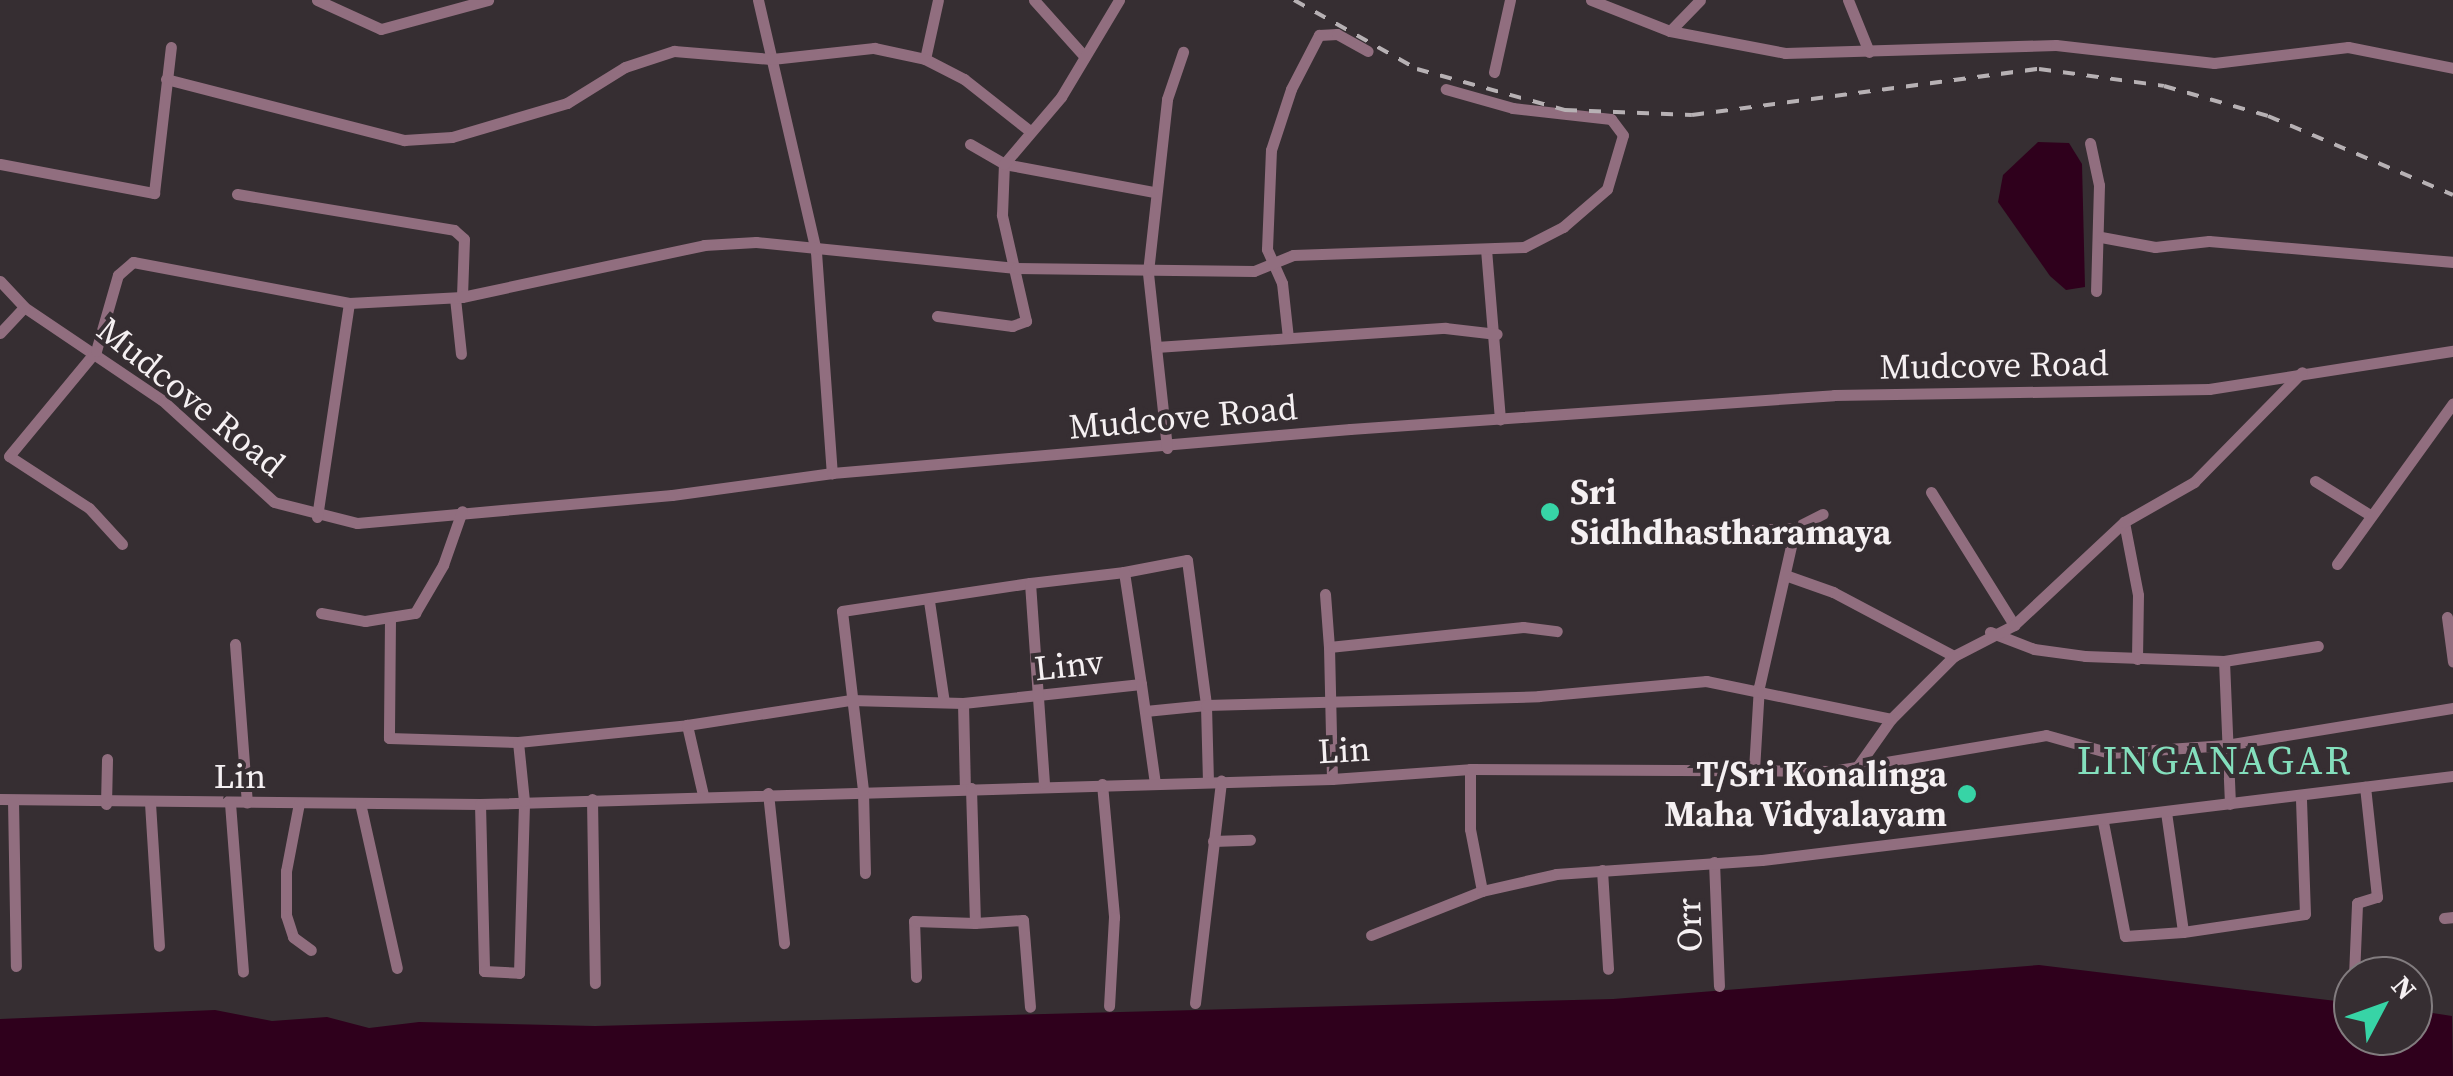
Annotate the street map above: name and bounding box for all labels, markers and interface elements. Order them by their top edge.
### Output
street label: Mudcove Road [89,309,293,485]
street label: Mudcove Road [1879,342,2109,388]
street label: Mudcove Road [1067,386,1299,448]
place label: Sri Sidhdhastharamaya [1570,471,1891,553]
marker: Sri Sidhdhastharamaya [1539,501,1561,523]
street label: Linv [1032,641,1106,689]
street label: Lin [1317,728,1371,772]
district label: LINGANAGAR [2077,736,2353,784]
place label: T/Sri Konalinga Maha Vidyalayam [1664,753,1947,835]
street label: Lin [214,755,266,797]
marker: T/Sri Konalinga Maha Vidyalayam [1956,783,1978,805]
street label: Orr [1667,897,1711,953]
north arrow [2333,956,2433,1056]
text: N [2383,967,2425,1008]

